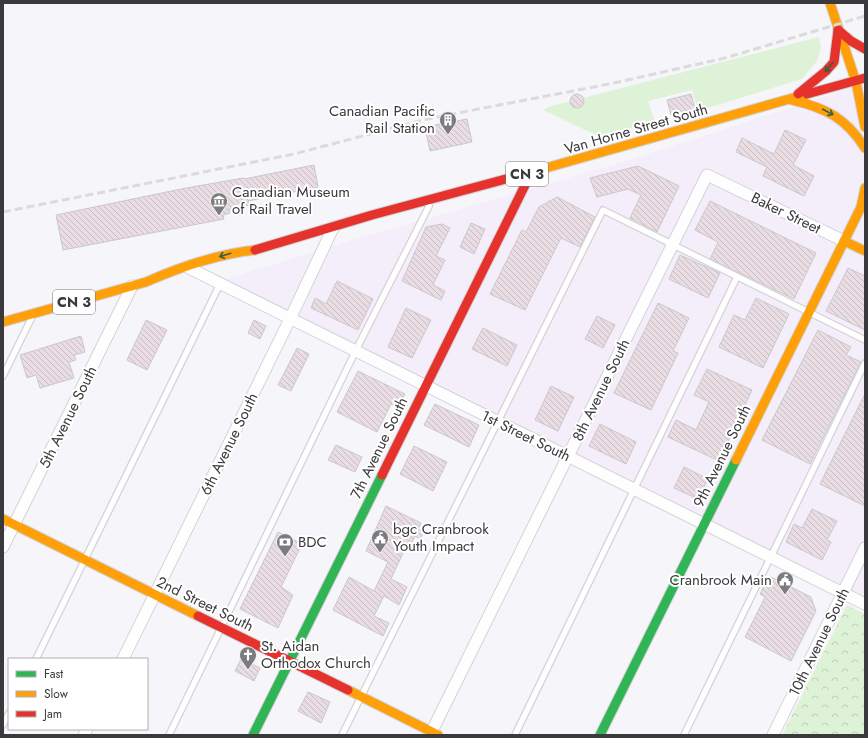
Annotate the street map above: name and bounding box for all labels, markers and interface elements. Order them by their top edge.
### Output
one-way arrow [825,61,834,72]
street label: Van Horne Street South [562,98,710,160]
place label: Canadian Pacific Rail Station [329,100,435,139]
one-way arrow [821,109,833,117]
building icon: Canadian Pacific Rail Station [438,110,458,135]
road number: CN 3 [506,162,548,186]
place label: Canadian Museum of Rail Travel [232,181,350,220]
street label: Baker Street [747,187,825,240]
museum icon: Canadian Museum of Rail Travel [209,191,229,216]
one-way arrow [218,252,231,259]
road number: CN 3 [53,290,95,314]
street label: 8th Avenue South [567,335,635,445]
street label: 5th Avenue South [34,362,102,472]
street label: 6th Avenue South [195,389,263,499]
street label: 7th Avenue South [345,393,413,503]
street label: 9th Avenue South [688,401,756,511]
street label: 1st Street South [478,405,574,467]
place label: bgc Cranbrook Youth Impact [393,518,489,557]
public building icon: bgc Cranbrook Youth Impact [370,528,390,553]
place label: BDC [298,531,327,553]
bank icon: BDC [275,532,295,557]
place label: Cranbrook Main [669,569,772,591]
public building icon: Cranbrook Main [775,570,795,595]
street label: 2nd Street South [153,571,257,637]
street label: 10th Avenue South [783,584,855,700]
place label: St. Aidan Orthodox Church [261,635,371,674]
church icon: St. Aidan Orthodox Church [238,645,258,670]
legend [8,658,148,730]
text: Fast [44,665,63,683]
text: Slow [44,685,69,703]
text: Jam [42,705,62,723]

